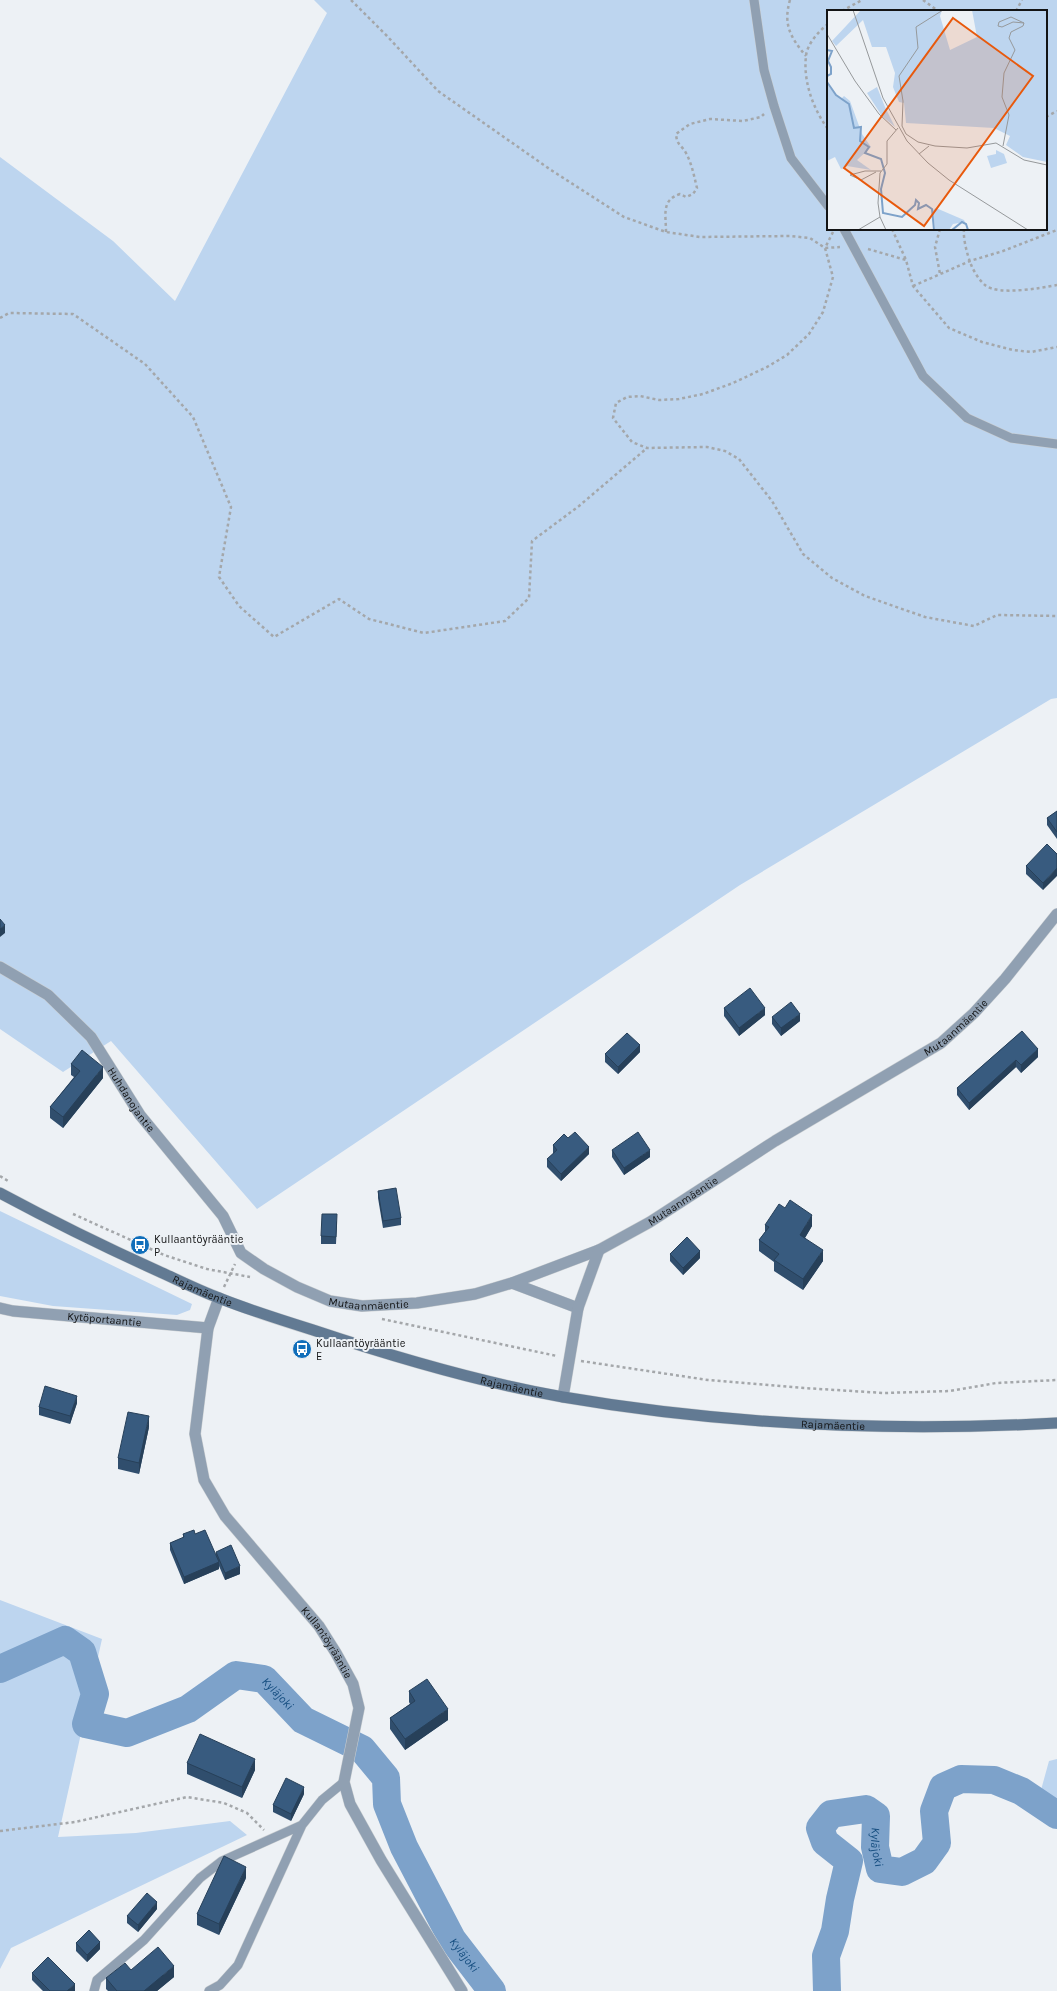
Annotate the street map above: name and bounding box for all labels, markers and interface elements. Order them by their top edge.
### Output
inset map [827,10,1047,230]
street label: Mutaanmäentie [921,996,990,1058]
street label: Huhdanojantie [105,1065,158,1135]
street label: Mutaanmäentie [645,1173,720,1228]
place label: Kullaantöyrääntie P [154,1233,244,1259]
bus stop icon: Kullaantöyrääntie P [129,1234,151,1256]
street label: Rajamäentie [170,1272,235,1309]
street label: Mutaanmäentie [328,1294,409,1313]
street label: Kytöportaantie [67,1309,142,1329]
place label: Kullaantöyrääntie E [316,1337,406,1363]
bus stop icon: Kullaantöyrääntie E [291,1338,313,1360]
street label: Rajamäentie [479,1373,545,1400]
street label: Rajamäentie [801,1417,866,1432]
street label: Kullantöyrääntie [299,1604,355,1681]
water label: Kyläjoki [259,1674,297,1713]
water label: Kyläjoki [868,1827,886,1868]
water label: Kyläjoki [447,1935,482,1975]

